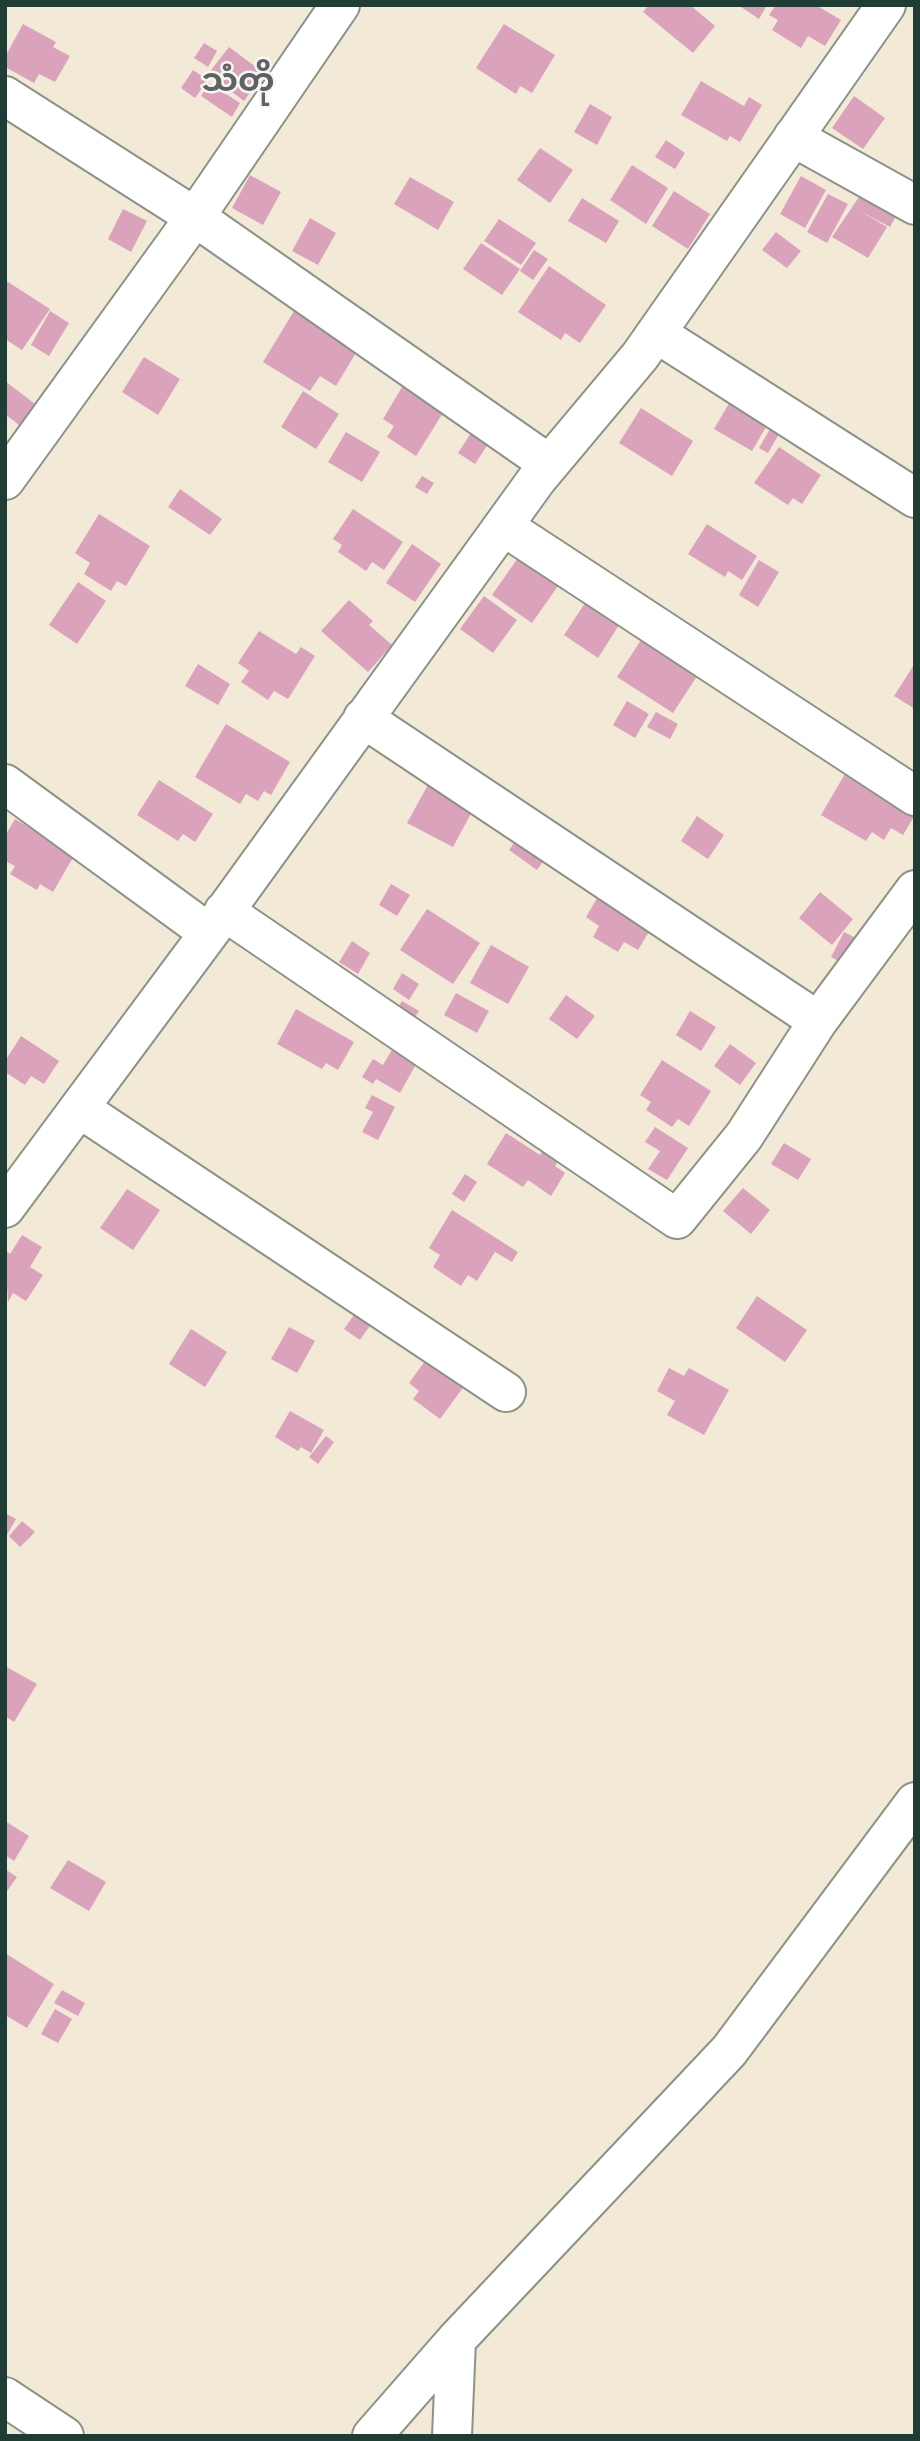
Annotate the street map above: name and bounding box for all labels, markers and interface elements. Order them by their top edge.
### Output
district label: သံတို [201,65,275,105]

